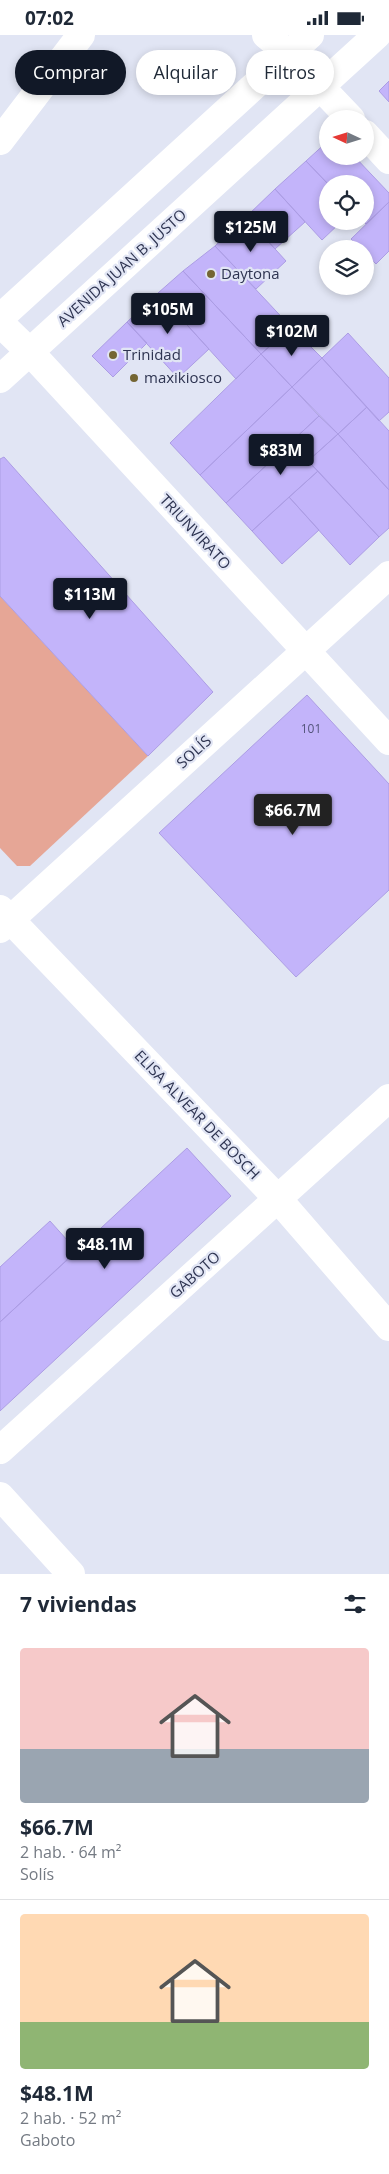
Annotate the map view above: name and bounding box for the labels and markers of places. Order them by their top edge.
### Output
pin: $125M [216,211,286,253]
place label: Daytona [221,263,280,283]
marker: Daytona [205,268,217,280]
pin: $105M [133,293,203,335]
pin: $102M [257,315,327,357]
place label: Trinidad [123,344,181,364]
marker: Trinidad [107,349,119,361]
place label: maxikiosco [144,367,222,387]
marker: maxikiosco [128,372,140,384]
pin: $83M [251,433,311,476]
pin: $113M [55,577,125,620]
pin: $66.7M [252,793,334,836]
pin: $48.1M [64,1227,146,1270]

